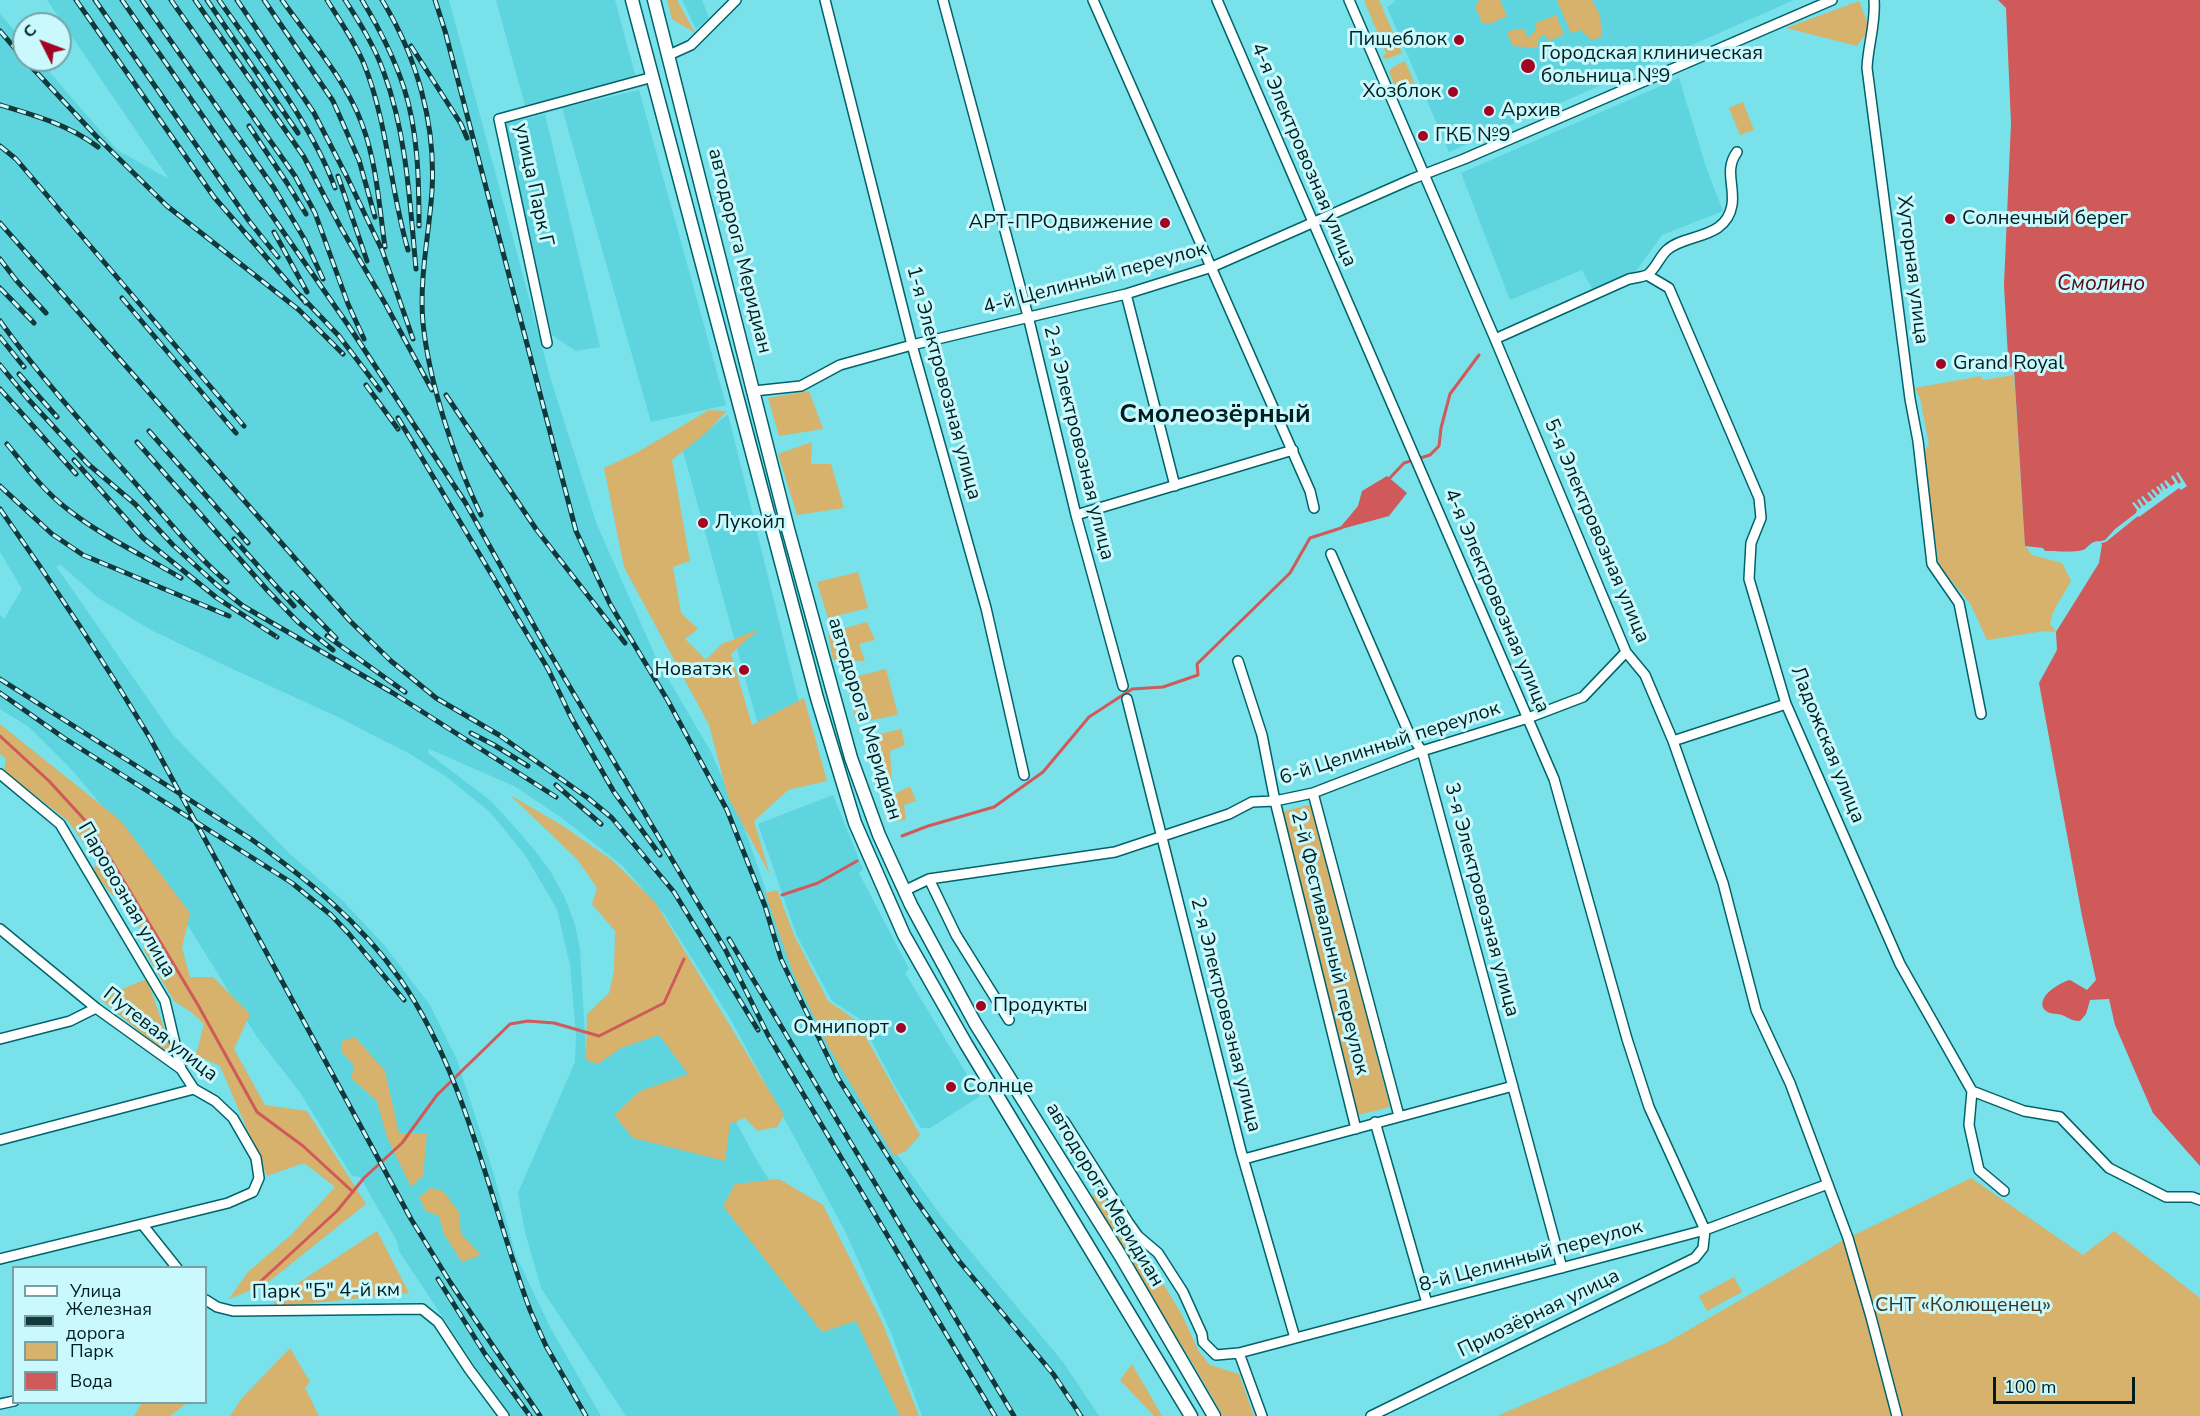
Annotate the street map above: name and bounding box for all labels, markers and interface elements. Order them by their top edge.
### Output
north arrow [12,12,72,72]
text: С [18,20,42,43]
place label: Пищеблок [1348,28,1447,52]
marker: Пищеблок [1452,33,1466,47]
street label: 4-я Электровозная улица [1245,39,1361,271]
place label: Городская клиническая больница №9 [1541,42,1763,89]
marker: Городская клиническая больница №9 [1519,57,1537,75]
place label: Хозблок [1362,80,1441,104]
marker: Хозблок [1446,85,1460,99]
place label: Архив [1501,99,1561,123]
marker: Архив [1482,104,1496,118]
street label: улица Парк Г [508,121,558,249]
place label: ГКБ №9 [1435,124,1511,148]
marker: ГКБ №9 [1416,129,1430,143]
street label: автодорога Меридиан [702,146,776,356]
street label: Хуторная улица [1891,194,1933,346]
place label: Солнечный берег [1962,207,2128,231]
place label: АРТ-ПРОдвижение [969,211,1153,235]
marker: Солнечный берег [1943,212,1957,226]
marker: АРТ-ПРОдвижение [1158,216,1172,230]
street label: 4-й Целинный переулок [981,238,1209,320]
street label: 1-я Электровозная улица [900,264,986,502]
water label: Смолино [2057,272,2145,298]
street label: 2-я Электровозная улица [1037,323,1119,563]
place label: Grand Royal [1953,352,2064,376]
marker: Grand Royal [1934,357,1948,371]
district label: Смолеозёрный [1119,400,1311,432]
street label: 5-я Электровозная улица [1538,415,1654,647]
street label: 4-я Электровозная улица [1438,485,1554,717]
place label: Лукойл [715,511,785,535]
marker: Лукойл [696,516,710,530]
street label: автодорога Меридиан [822,615,906,823]
place label: Новатэк [655,658,732,682]
marker: Новатэк [737,663,751,677]
street label: Ладожская улица [1785,663,1869,827]
street label: 6-й Целинный переулок [1277,697,1503,791]
street label: 3-я Электровозная улица [1438,781,1524,1019]
street label: 2-й Фестивальный переулок [1285,809,1373,1077]
street label: Паровозная улица [72,818,180,982]
street label: 2-я Электровозная улица [1184,895,1266,1135]
street label: Путевая улица [98,983,222,1087]
place label: Продукты [993,994,1088,1018]
marker: Продукты [974,999,988,1013]
place label: Омнипорт [793,1016,889,1040]
marker: Омнипорт [894,1021,908,1035]
place label: Солнце [963,1075,1033,1099]
marker: Солнце [944,1080,958,1094]
street label: автодорога Меридиан [1039,1099,1169,1291]
street label: 8-й Целинный переулок [1417,1216,1645,1298]
street label: Приозёрная улица [1454,1264,1624,1364]
legend [12,1266,207,1404]
text: Улица [70,1279,121,1303]
street label: Парк "Б" 4-й км [252,1279,400,1305]
park label: СНТ «Колющенец» [1875,1294,2051,1318]
text: Железная дорога [66,1297,152,1345]
text: Парк [70,1339,113,1363]
scale bar [1996,1365,2138,1403]
text: Вода [70,1369,113,1393]
text: 100 m [2004,1375,2056,1399]

